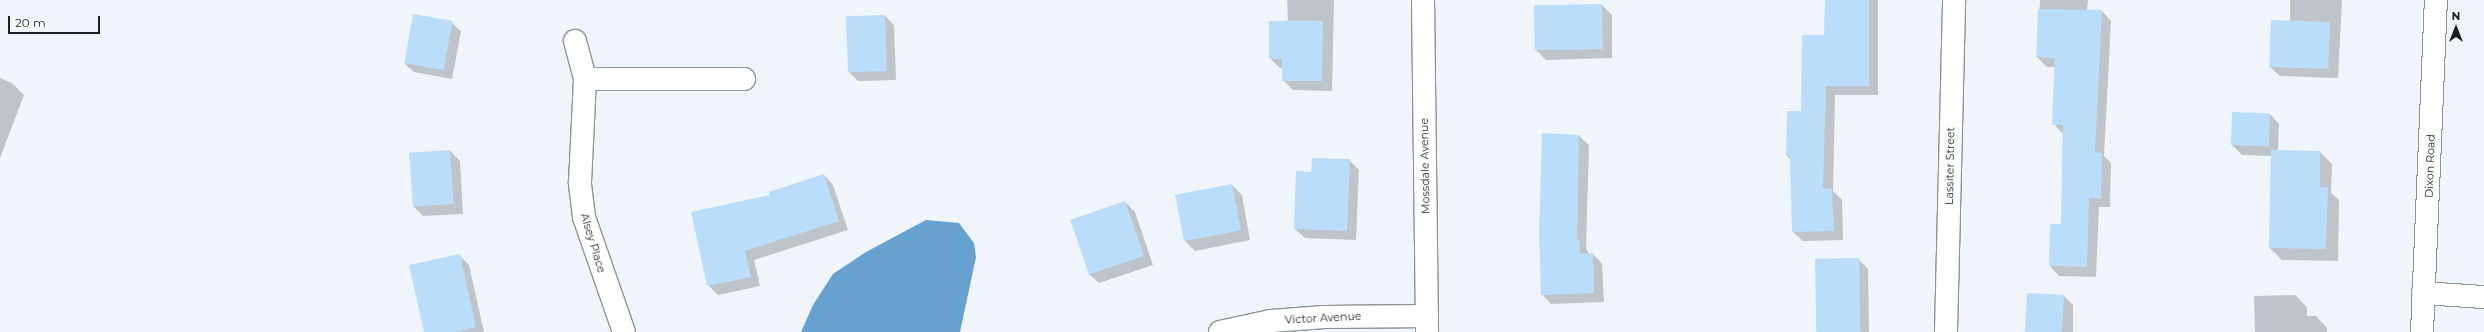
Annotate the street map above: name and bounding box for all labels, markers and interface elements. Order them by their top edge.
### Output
scale bar [10,8,102,34]
north arrow [2436,8,2476,48]
text: N [2452,9,2460,23]
text: 20 m [15,15,46,30]
street label: Mossdale Avenue [1418,118,1432,214]
street label: Lassiter Street [1943,127,1957,205]
street label: Dixon Road [2422,134,2438,198]
street label: Alsey Place [578,212,608,274]
street label: Victor Avenue [1284,309,1362,327]

